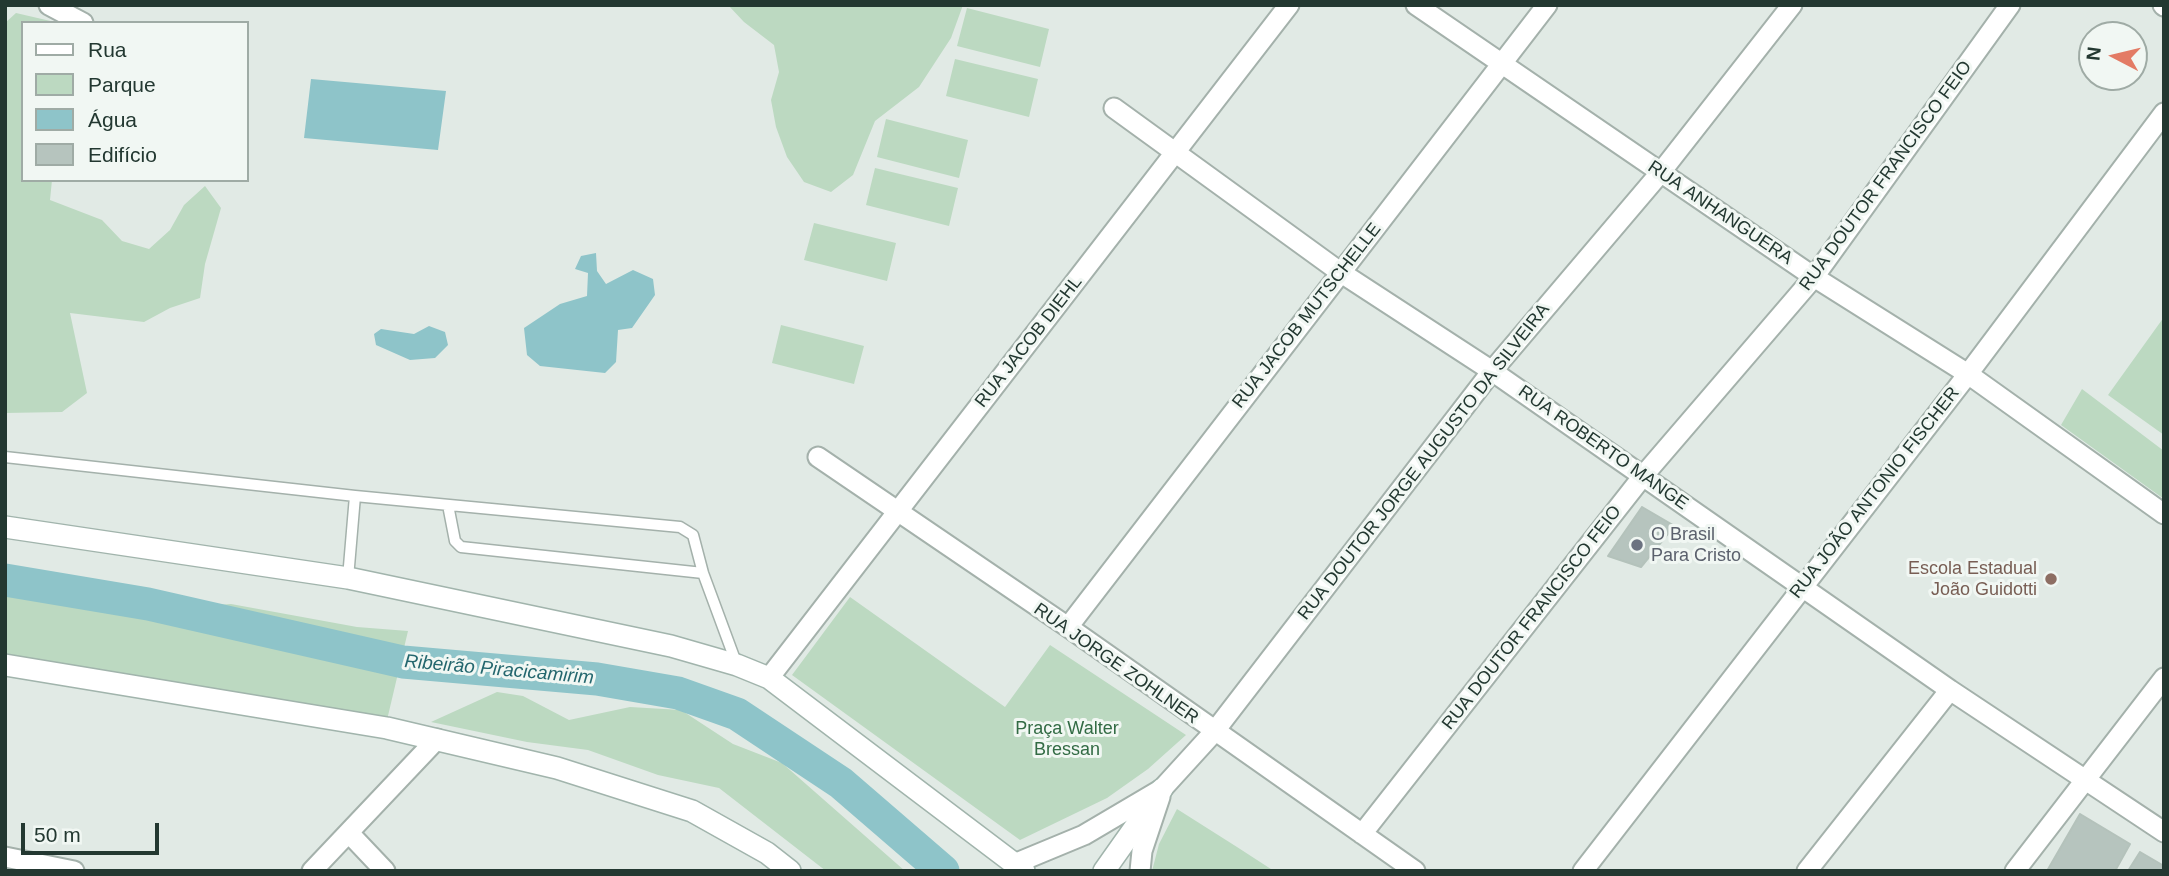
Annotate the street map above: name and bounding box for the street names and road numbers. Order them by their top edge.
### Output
street label: RUA DOUTOR FRANCISCO FEIO [1795,57,1977,295]
street label: RUA ANHANGUERA [1643,157,1797,269]
street label: RUA JACOB MUTSCHELLE [1228,219,1386,413]
street label: RUA JACOB DIEHL [971,272,1087,412]
street label: RUA DOUTOR JORGE AUGUSTO DA SILVEIRA [1294,299,1554,625]
street label: RUA ROBERTO MANGE [1514,381,1692,515]
street label: RUA JOÃO ANTONIO FISCHER [1786,383,1964,603]
street label: RUA DOUTOR FRANCISCO FEIO [1438,502,1626,734]
street label: RUA JORGE ZOHLNER [1030,599,1202,729]

